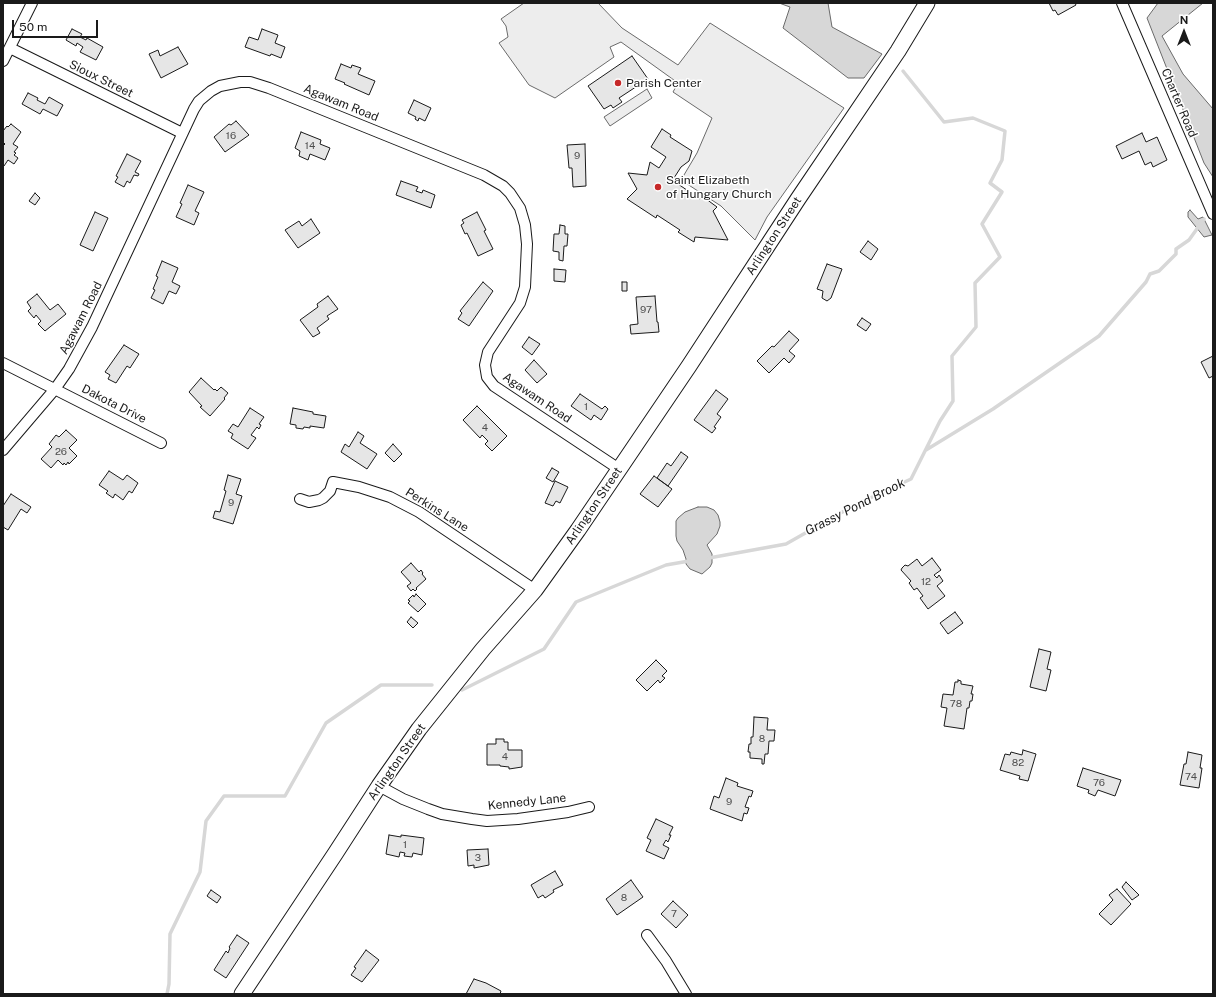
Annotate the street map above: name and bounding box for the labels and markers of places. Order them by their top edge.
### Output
place label: Parish Center [626,76,701,90]
marker: Parish Center [613,78,623,88]
place label: Saint Elizabeth of Hungary Church [666,173,772,201]
marker: Saint Elizabeth of Hungary Church [653,182,663,192]

